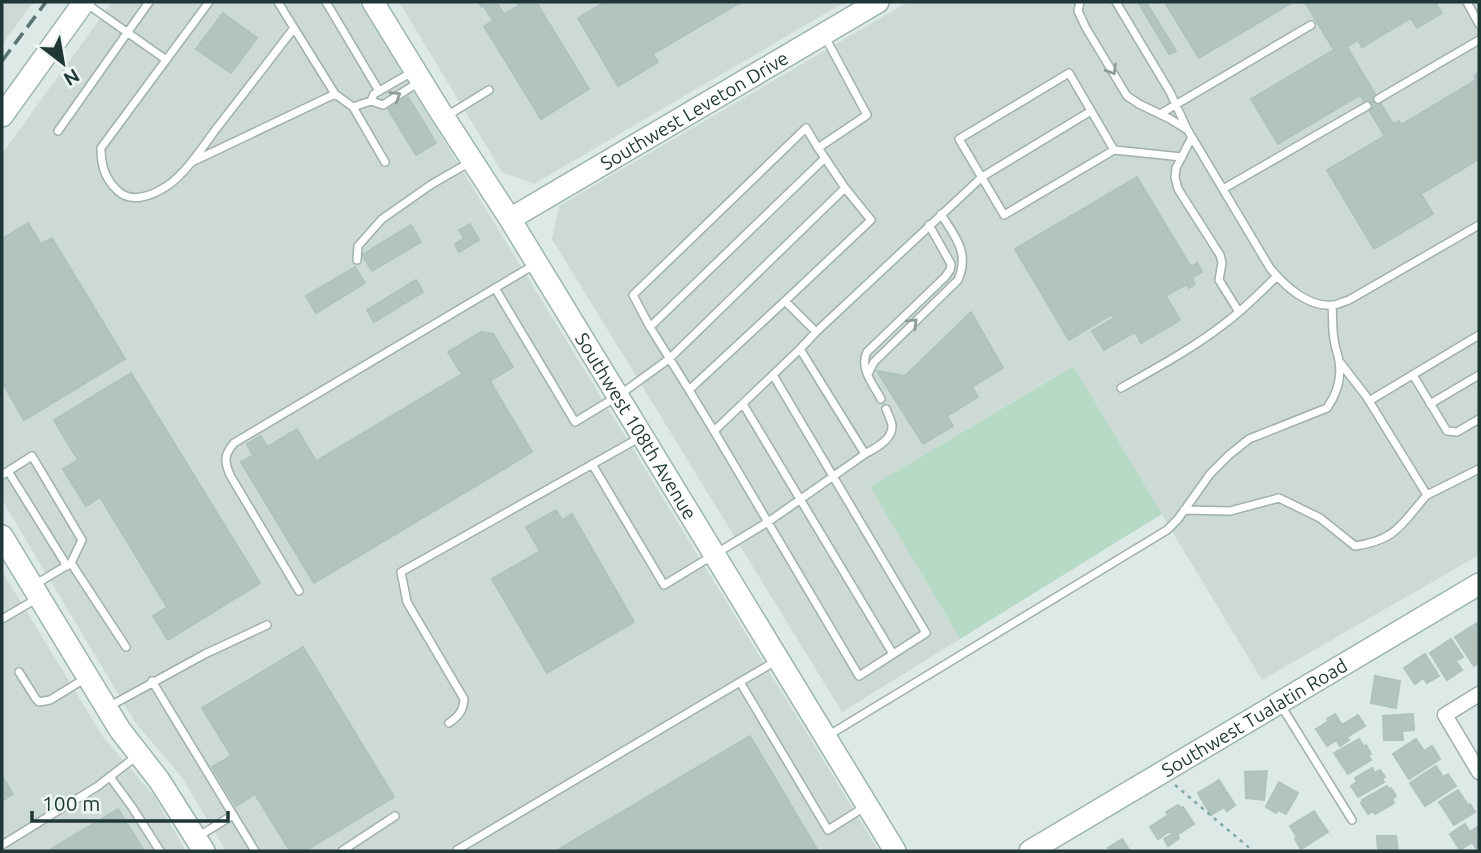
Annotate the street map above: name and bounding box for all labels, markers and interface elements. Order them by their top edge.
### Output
north arrow [28,28,98,98]
street label: Southwest Leveton Drive [596,46,792,174]
one-way arrow [1103,62,1116,75]
text: N [60,64,84,91]
one-way arrow [389,91,402,104]
one-way arrow [905,319,918,332]
street label: Southwest 108th Avenue [571,329,701,523]
street label: Southwest Tualatin Road [1158,654,1351,781]
scale bar [32,780,228,824]
text: 100 m [42,791,100,815]

